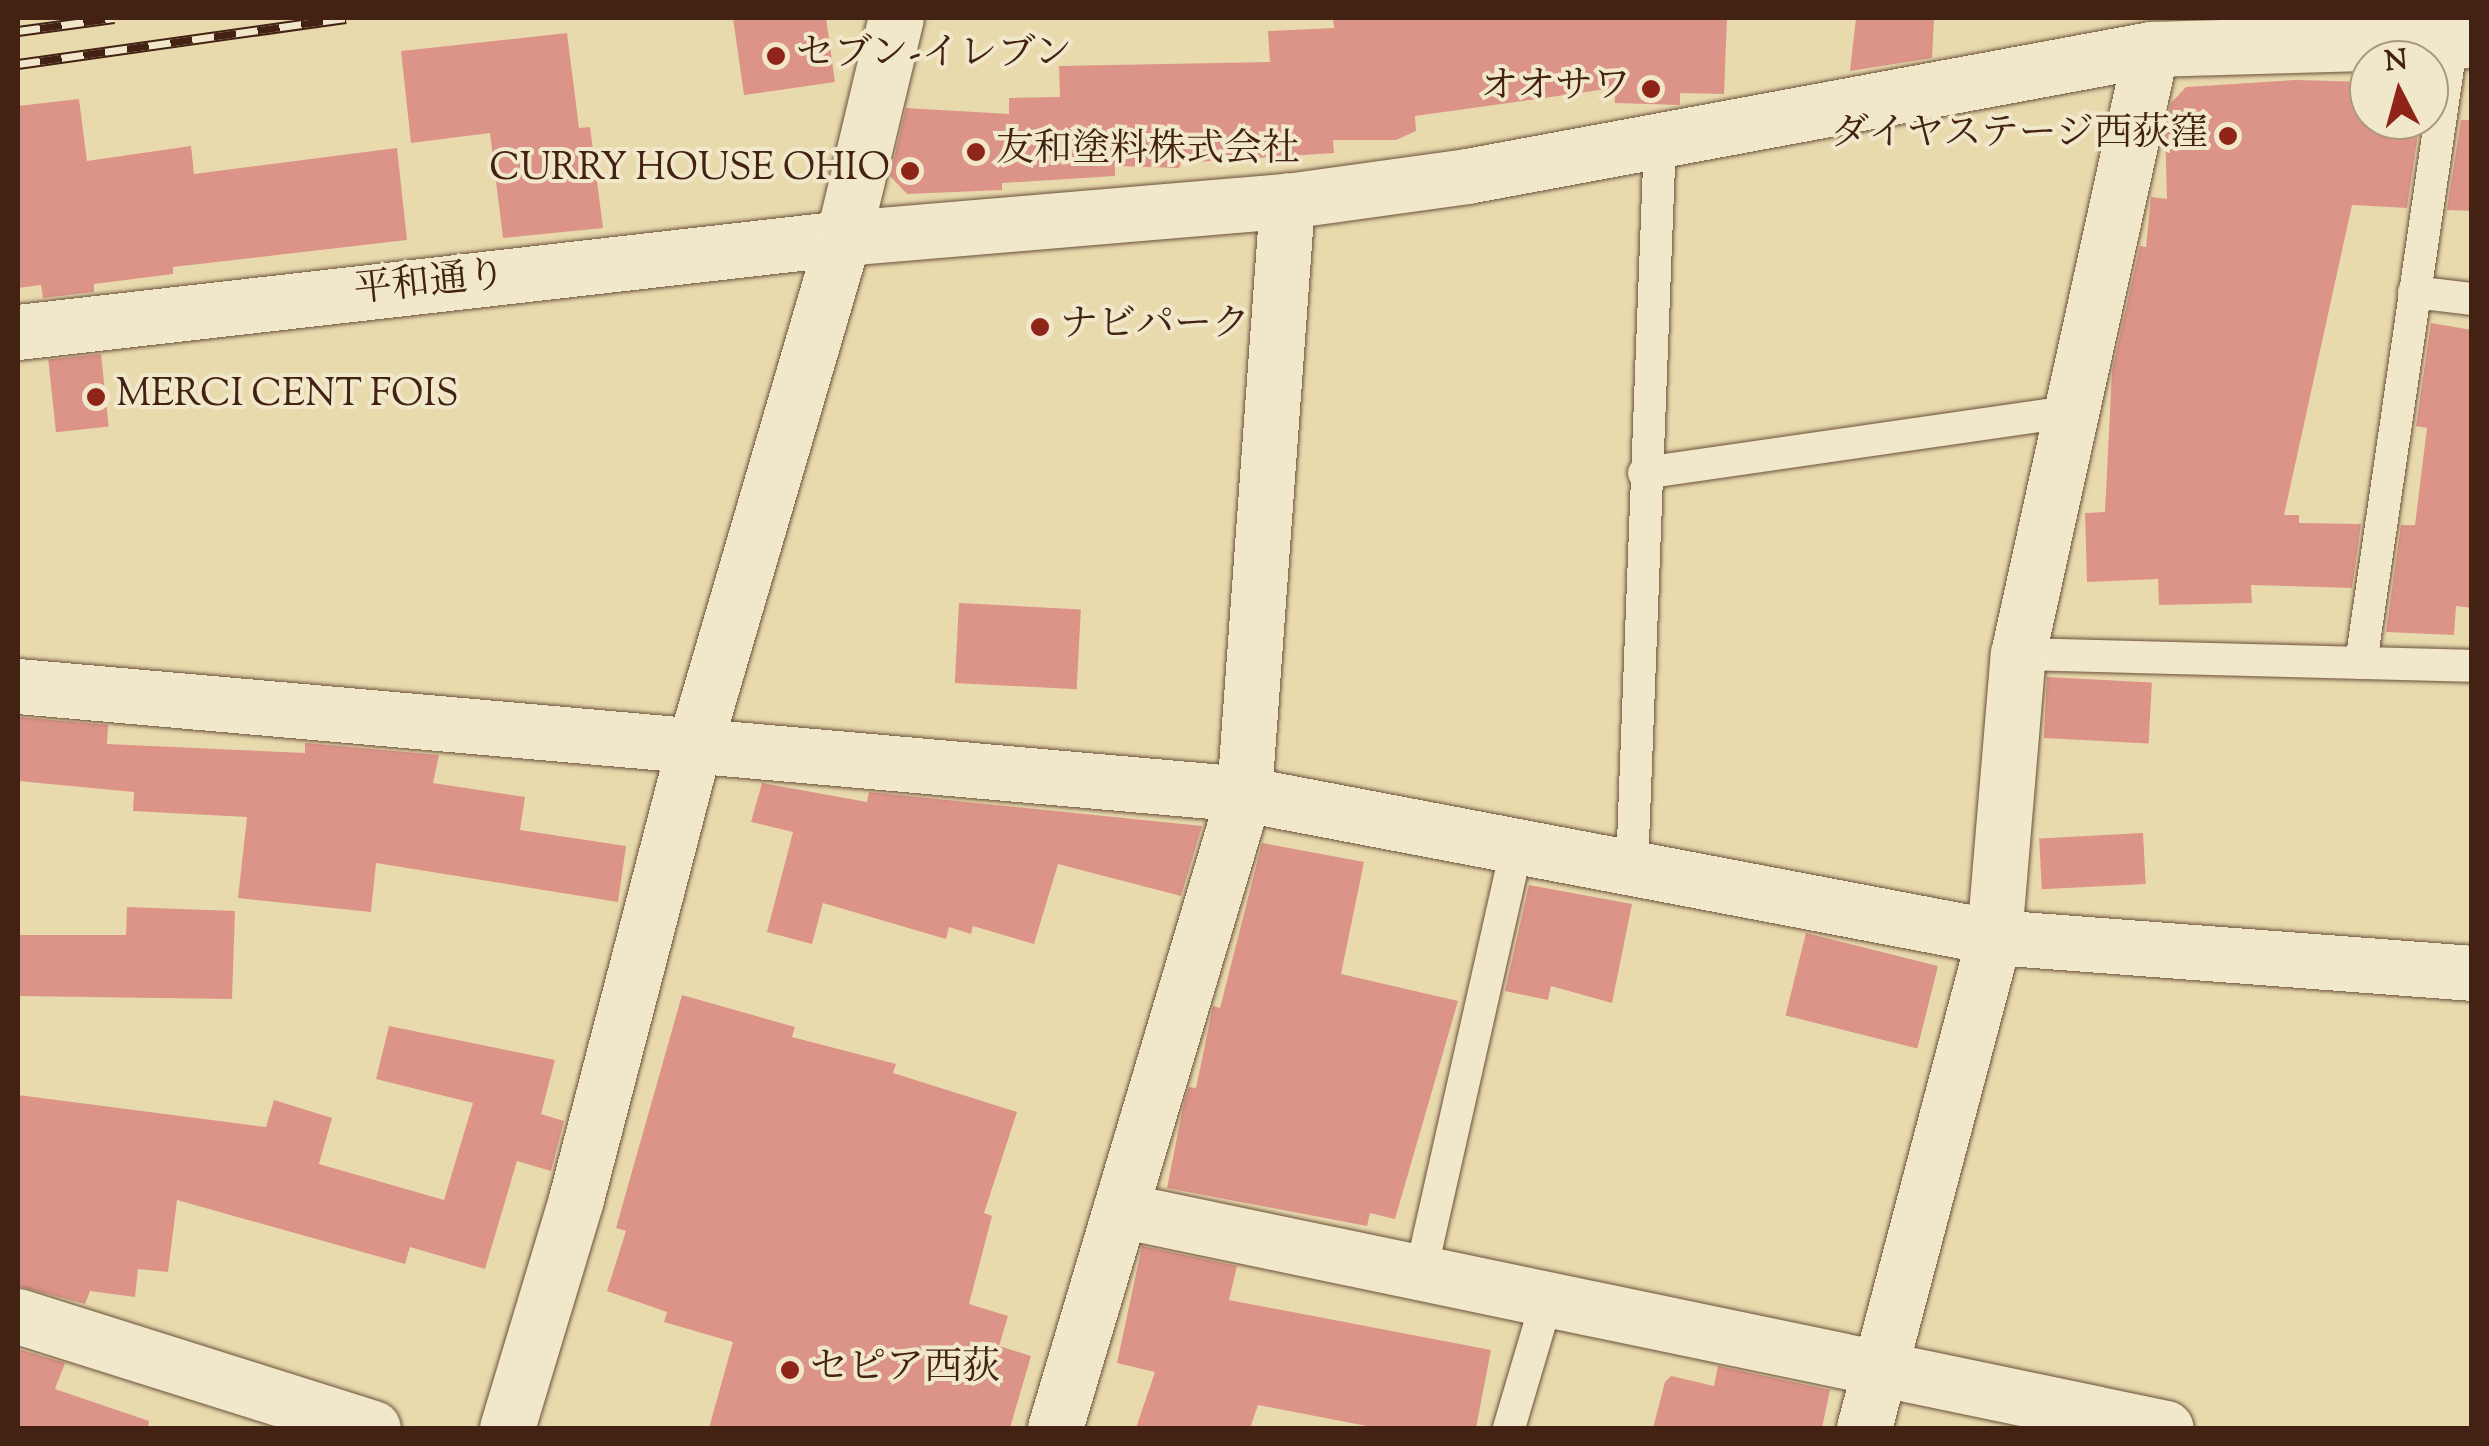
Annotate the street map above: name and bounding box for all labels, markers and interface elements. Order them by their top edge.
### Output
place label: セブン-イレブン [796,33,1075,79]
north arrow [2349,40,2449,140]
text: N [2383,41,2409,83]
marker: セブン-イレブン [765,45,787,67]
place label: オオサワ [1479,66,1631,112]
marker: オオサワ [1640,78,1662,100]
place label: ダイヤステージ西荻窪 [1828,113,2208,159]
marker: ダイヤステージ西荻窪 [2217,125,2239,147]
place label: 友和塗料株式会社 [996,129,1300,175]
marker: 友和塗料株式会社 [965,141,987,163]
place label: CURRY HOUSE OHIO [489,148,890,194]
marker: CURRY HOUSE OHIO [899,160,921,182]
street label: 平和通り [352,254,508,316]
place label: ナビパーク [1060,304,1250,350]
marker: ナビパーク [1029,316,1051,338]
place label: MERCI CENT FOIS [116,374,459,420]
marker: MERCI CENT FOIS [85,386,107,408]
place label: セピア西荻 [810,1347,1000,1393]
marker: セピア西荻 [779,1359,801,1381]

